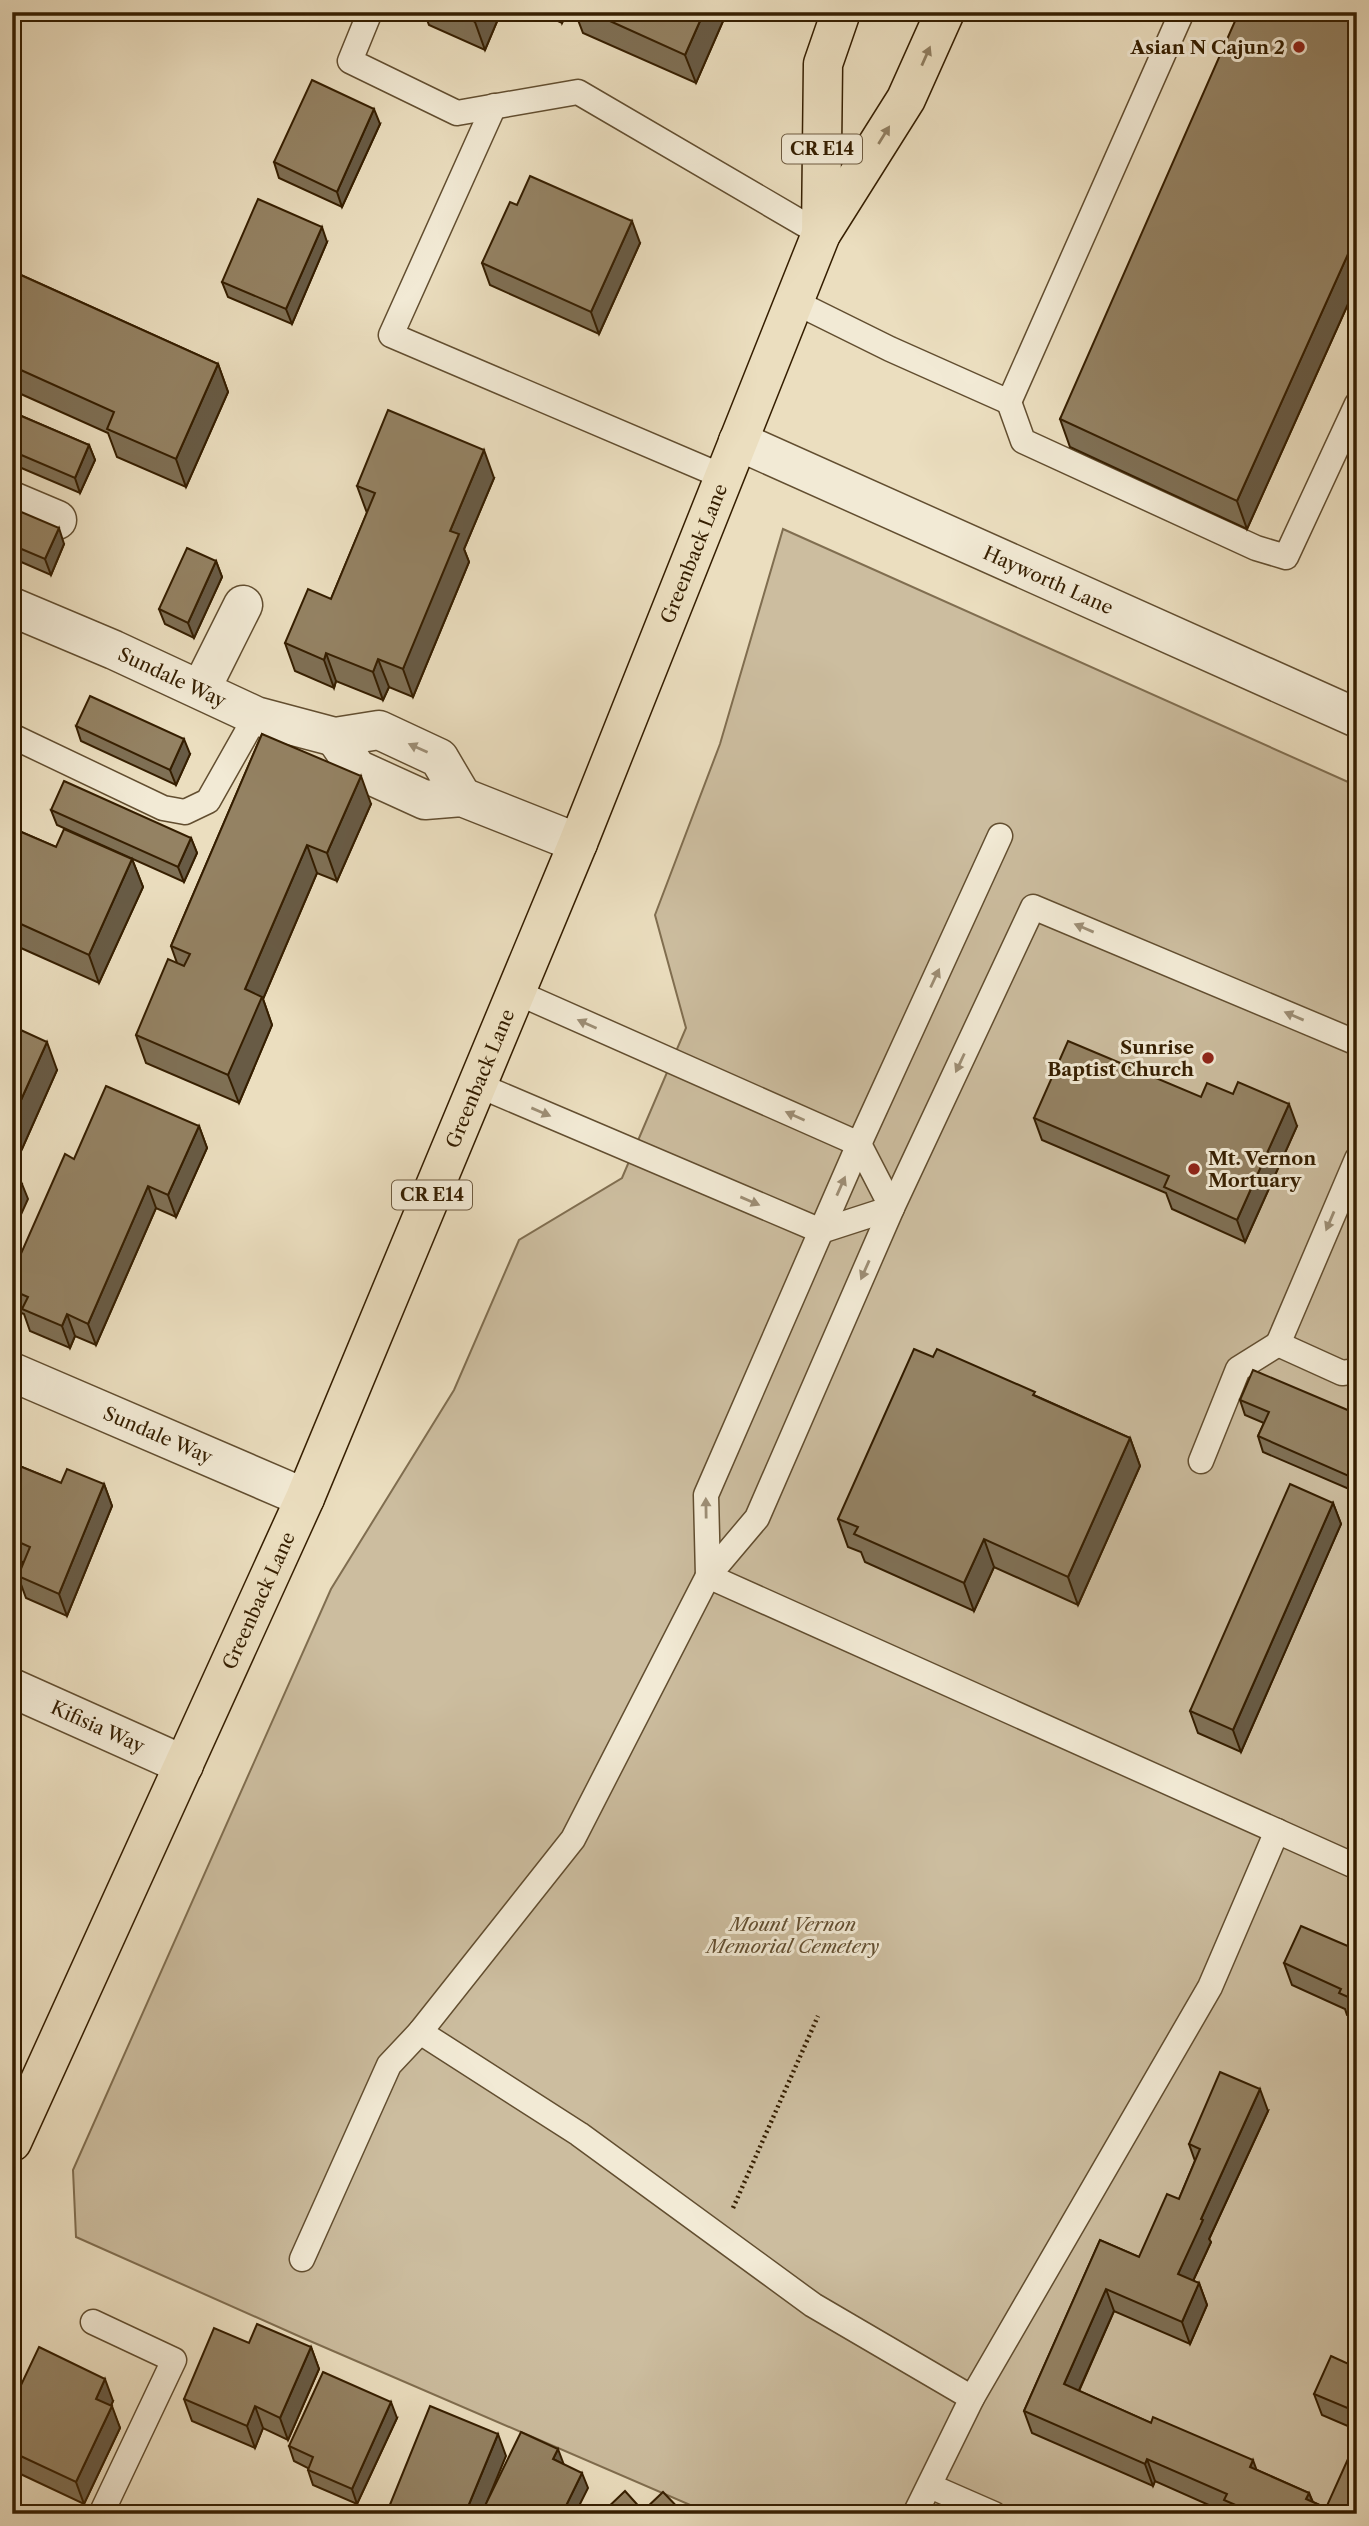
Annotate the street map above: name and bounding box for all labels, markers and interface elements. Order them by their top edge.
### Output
place label: Asian N Cajun 2 [1130,36,1285,59]
marker: Asian N Cajun 2 [1291,39,1307,55]
one-way arrow [920,46,932,66]
one-way arrow [877,125,890,145]
road number: CR E14 [782,134,862,164]
street label: Greenback Lane [656,480,732,627]
street label: Hayworth Lane [980,541,1117,619]
street label: Sundale Way [114,643,230,713]
one-way arrow [408,742,428,754]
one-way arrow [1073,923,1094,934]
one-way arrow [930,968,941,989]
street label: Greenback Lane [441,1006,519,1152]
one-way arrow [1283,1011,1304,1022]
one-way arrow [577,1018,597,1030]
place label: Sunrise Baptist Church [1047,1036,1194,1081]
marker: Sunrise Baptist Church [1200,1050,1216,1066]
one-way arrow [954,1053,966,1073]
one-way arrow [531,1106,551,1118]
one-way arrow [785,1110,805,1122]
place label: Mt. Vernon Mortuary [1208,1147,1316,1192]
marker: Mt. Vernon Mortuary [1186,1161,1202,1177]
one-way arrow [836,1175,847,1196]
road number: CR E14 [392,1180,472,1210]
one-way arrow [740,1196,761,1207]
one-way arrow [1324,1211,1335,1232]
one-way arrow [859,1260,871,1280]
street label: Sundale Way [100,1402,216,1469]
one-way arrow [701,1496,712,1518]
street label: Greenback Lane [218,1528,300,1673]
street label: Kifisia Way [47,1696,148,1758]
park label: Mount Vernon Memorial Cemetery [705,1913,880,1958]

